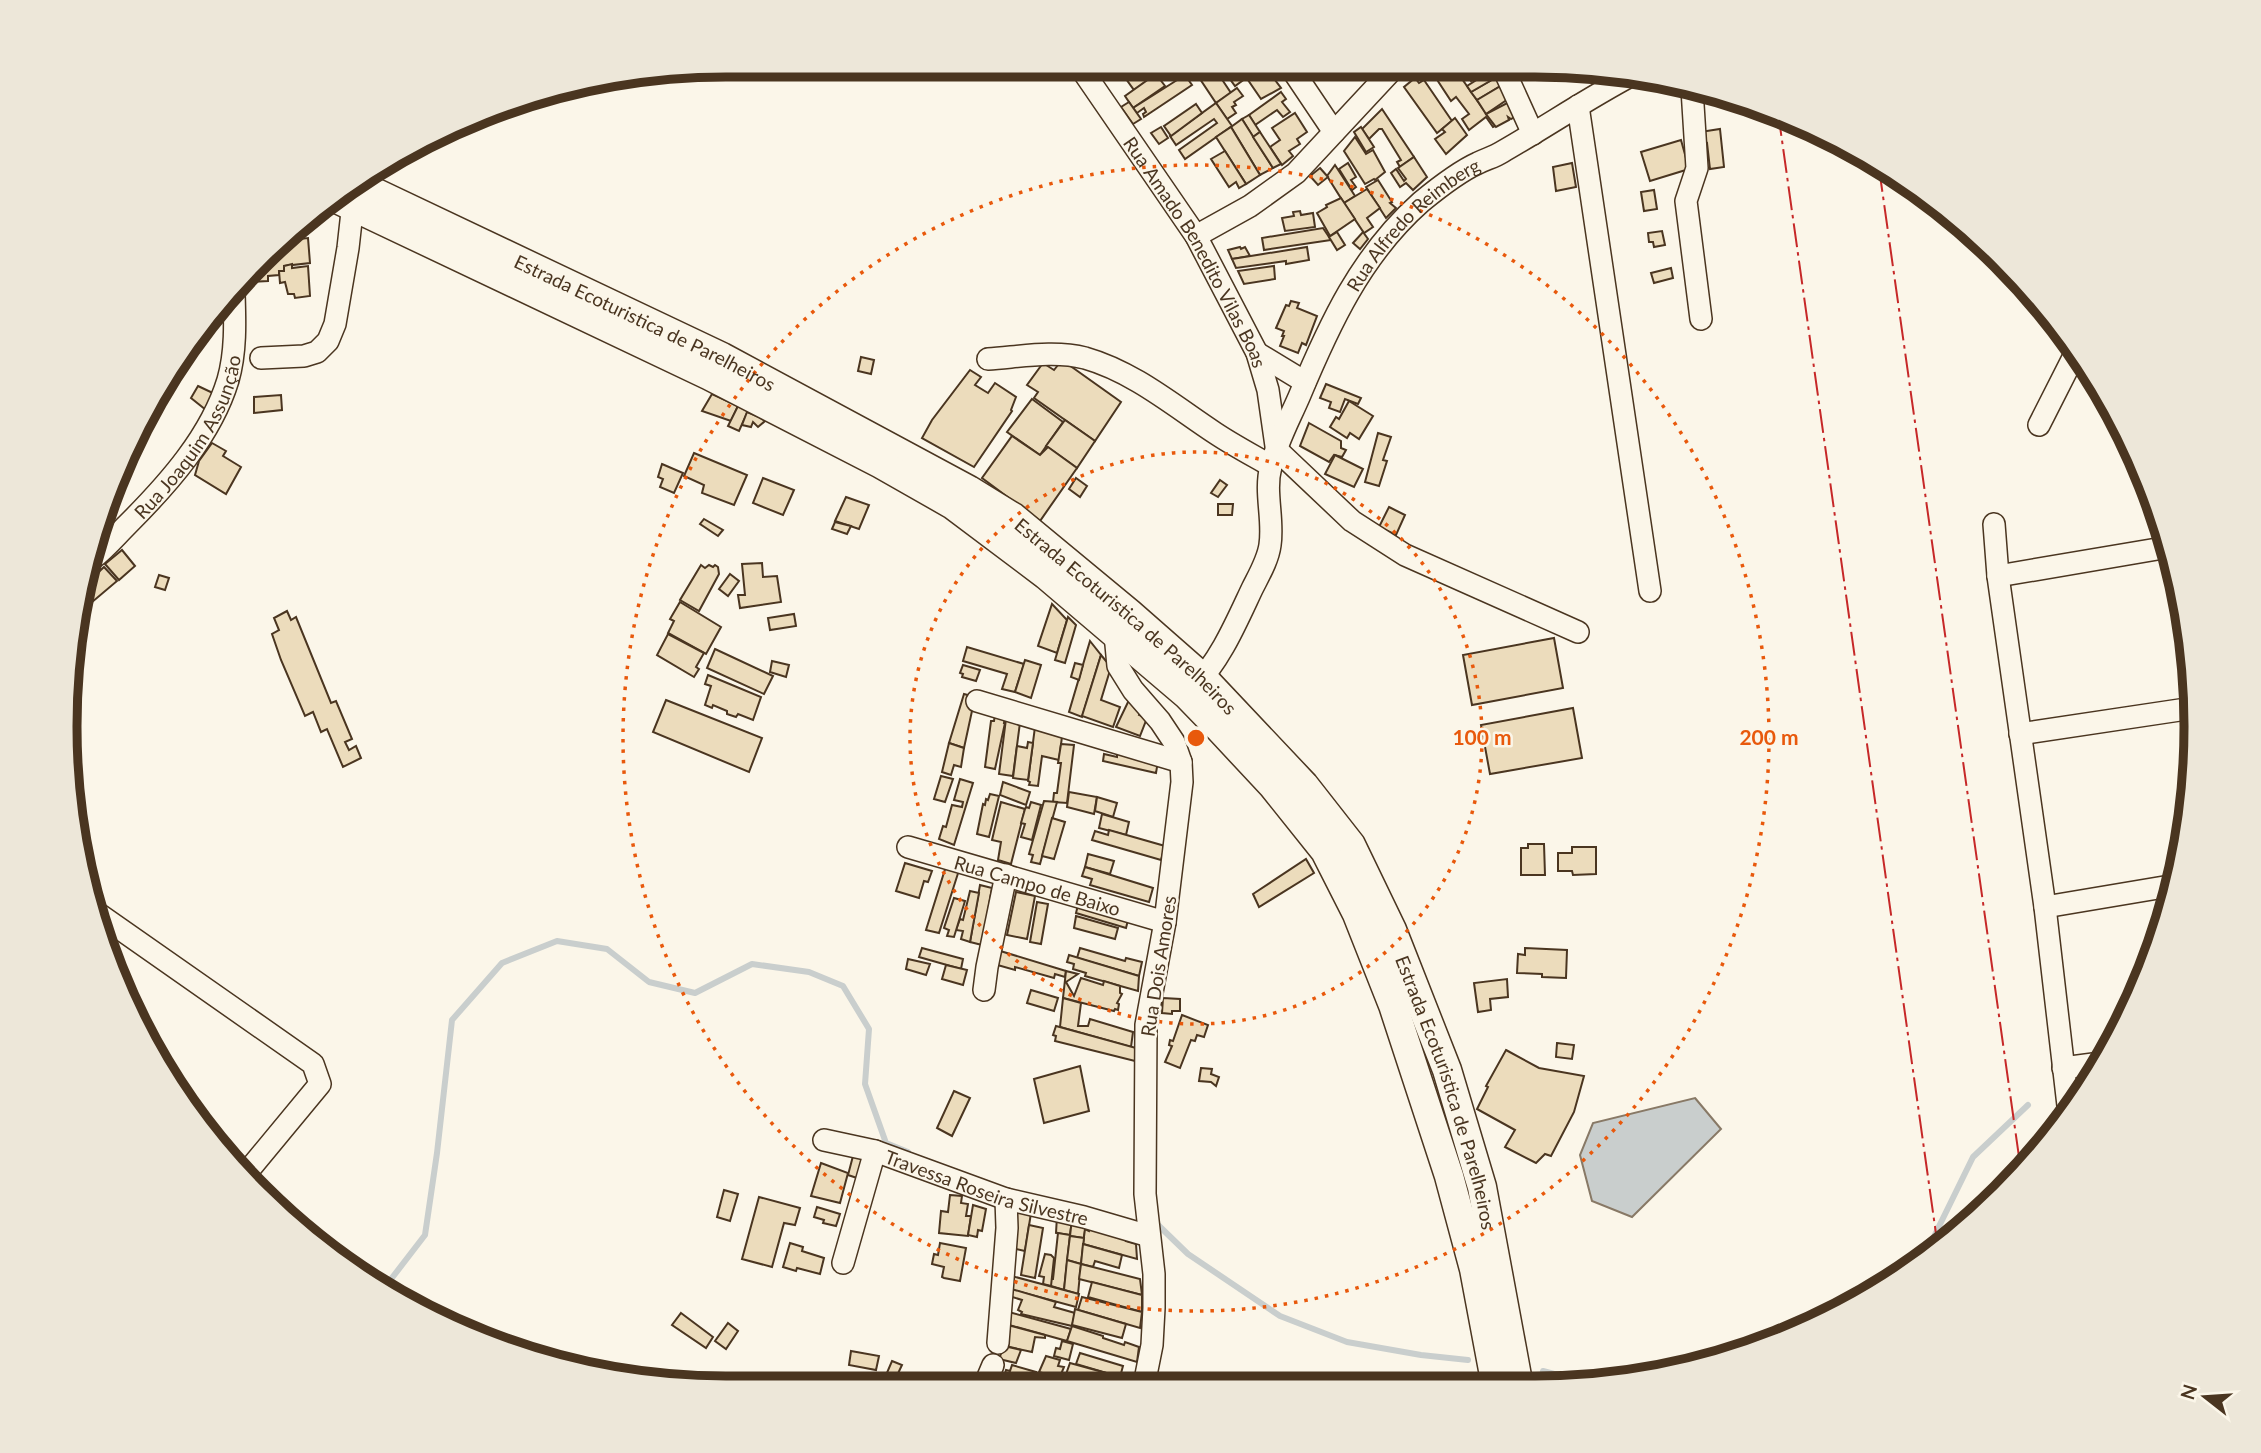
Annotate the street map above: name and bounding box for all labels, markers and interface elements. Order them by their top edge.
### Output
street label: Rua Amado Benedito Vilas Boas [1119,132,1272,370]
street label: Rua Alfredo Reimberg [1341,153,1483,295]
street label: Estrada Ecoturistica de Parelheiros [511,249,780,395]
street label: Rua Joaquim Assunção [129,353,244,523]
street label: Estrada Ecoturistica de Parelheiros [1011,512,1242,719]
text: 100 m [1452,724,1512,749]
text: 200 m [1739,724,1799,749]
centre of rings [1184,726,1208,750]
street label: Rua Campo de Baixo [952,850,1123,920]
street label: Rua Dois Amores [1135,894,1181,1038]
street label: Estrada Ecoturistica de Parelheiros [1392,952,1501,1231]
street label: Travessa Roseira Silvestre [882,1144,1091,1229]
north arrow [2170,1362,2240,1432]
text: N [2175,1382,2201,1402]

